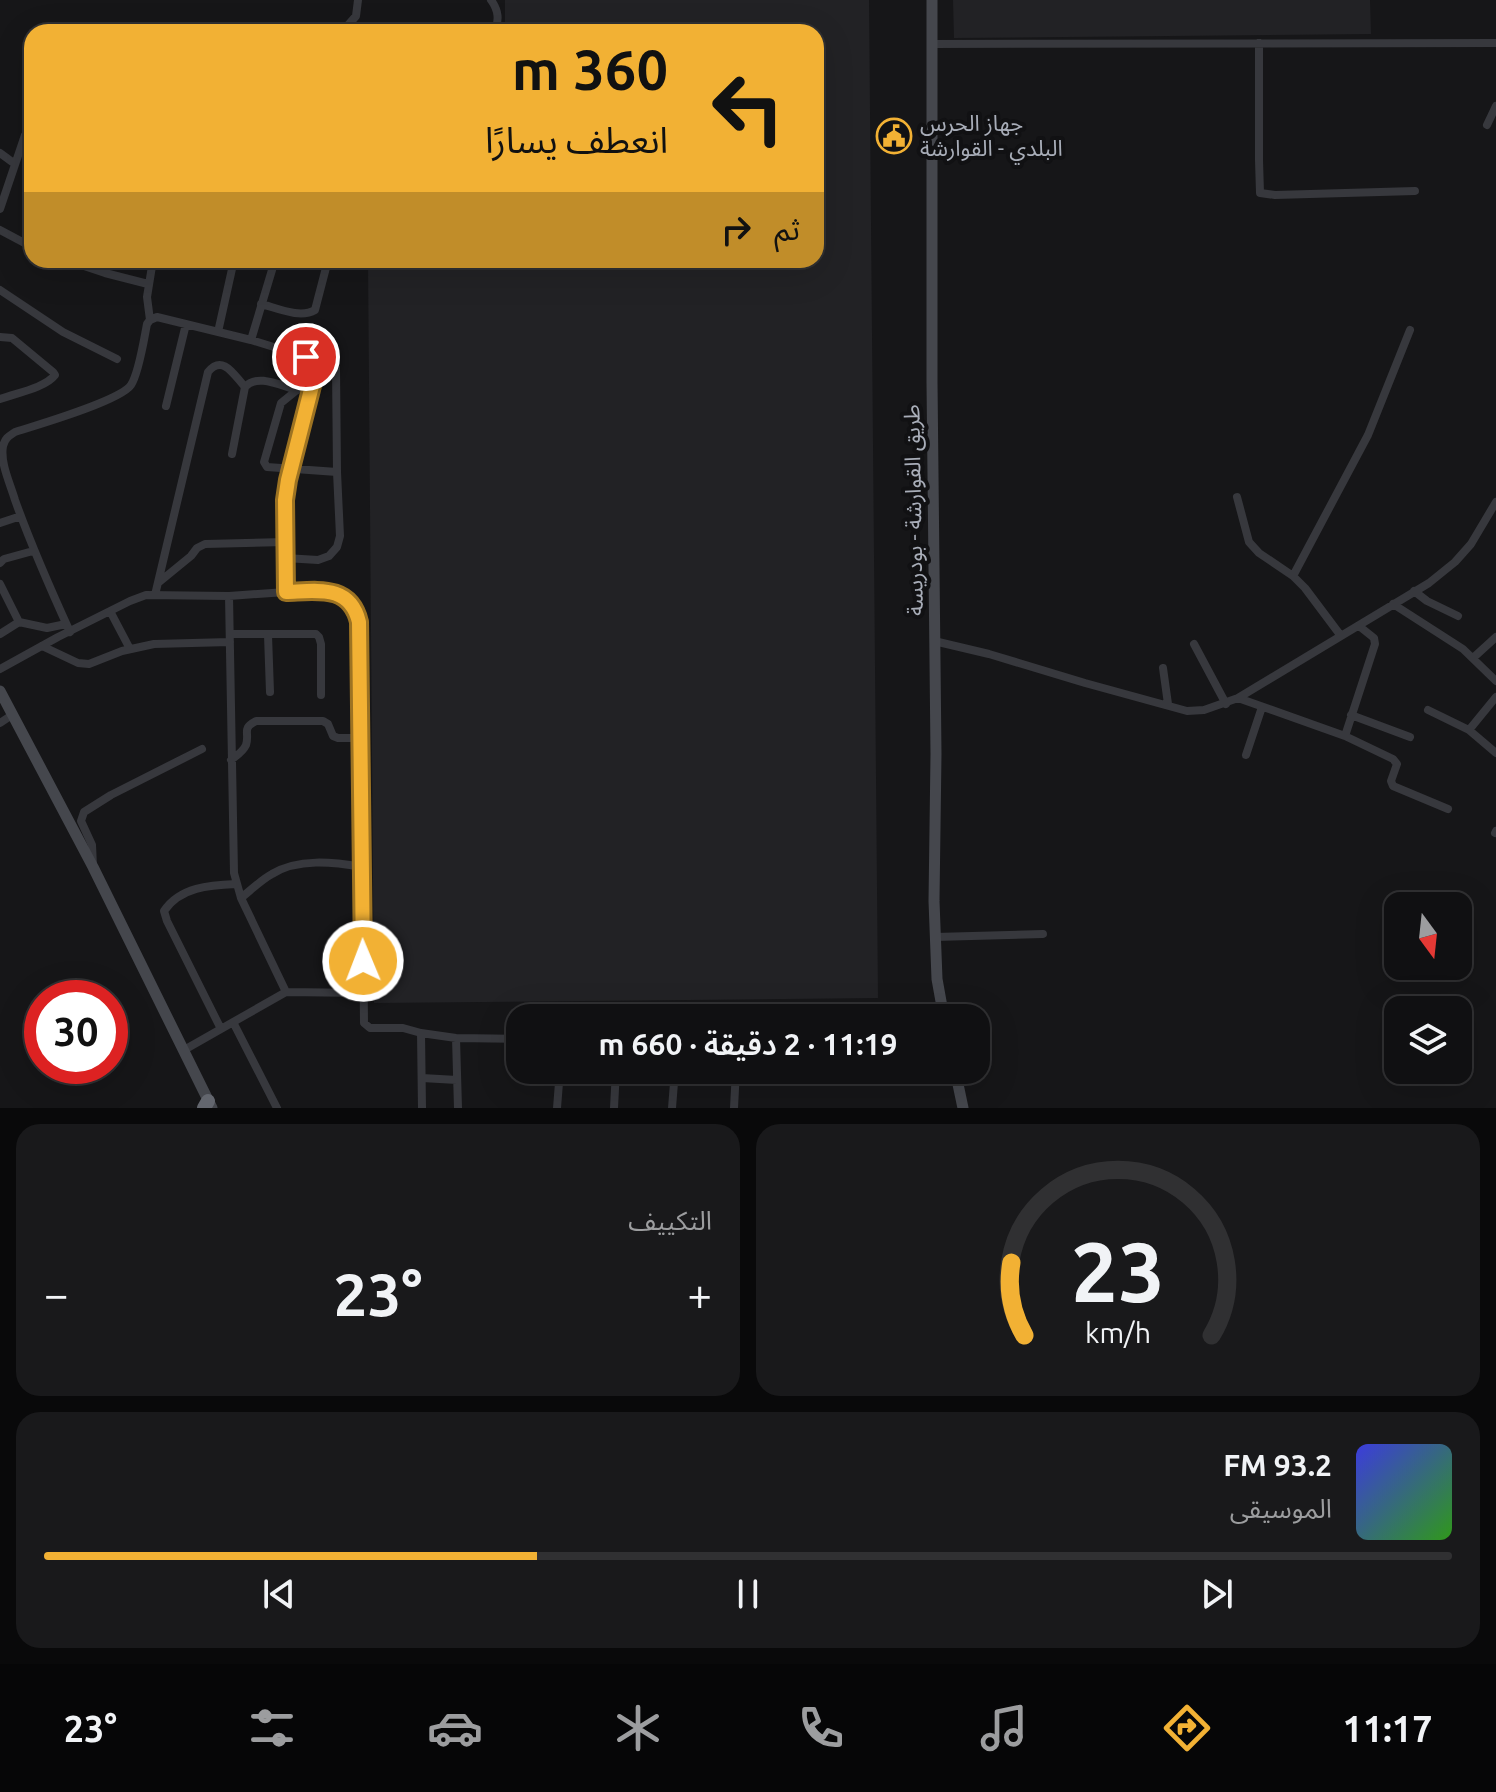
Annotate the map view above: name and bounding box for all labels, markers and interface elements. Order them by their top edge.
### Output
text: 360 m [512,38,668,101]
icon: left [696,56,800,160]
place label: جهاز الحرس البلدي - القوارشة [920,110,1063,165]
public building icon: جهاز الحرس البلدي - القوارشة [875,117,913,155]
text: انعطف يسارًا [485,119,668,160]
icon: right [714,208,758,252]
text: ثم [774,212,800,246]
pin [272,323,340,391]
icon: arrive [284,335,328,379]
street label: طريق القوارشة - بودريسة [898,404,929,616]
north arrow [1384,892,1472,980]
map controls [1384,892,1472,1084]
position arrow [321,919,405,1003]
speed limit sign: 30 [24,980,128,1084]
button: layers [1384,996,1472,1084]
text: 11:19 · 2 دقيقة · 660 m [599,1027,897,1061]
text: التكييف [628,1206,712,1235]
text: 23 [1071,1224,1165,1318]
text: 23° [334,1260,422,1327]
text: − [44,1269,69,1318]
text: + [687,1269,712,1318]
text: km/h [1085,1316,1151,1348]
text: 93.2 FM [1223,1448,1332,1482]
text: الموسيقى [1230,1494,1332,1523]
icon: previous [257,1572,301,1616]
icon: pause [726,1572,770,1616]
icon: next [1195,1572,1239,1616]
icon: filters [244,1700,300,1756]
icon: car [427,1700,483,1756]
icon: climate [610,1700,666,1756]
icon: phone [793,1700,849,1756]
icon: music [976,1700,1032,1756]
icon: directions [1159,1700,1215,1756]
text: 23° [64,1708,117,1749]
text: 11:17 [1342,1708,1432,1749]

